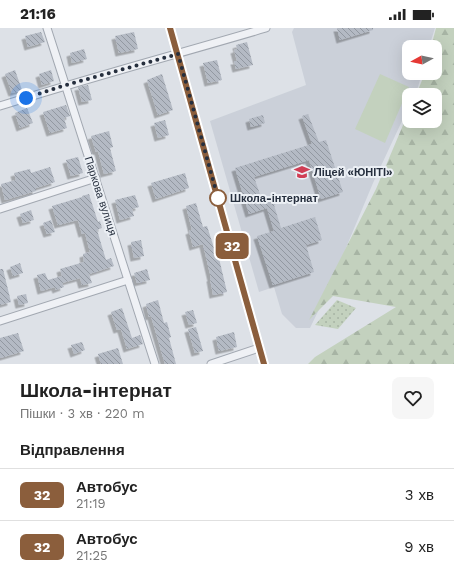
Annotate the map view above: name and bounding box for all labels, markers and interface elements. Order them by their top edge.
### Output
text: 21:16 [20,5,56,23]
north arrow [402,40,442,80]
map controls [402,40,442,128]
your location [16,88,36,108]
button: layers [402,88,442,128]
street label: Паркова вулиця [82,155,119,237]
school or university icon: Ліцей «ЮНІТІ» [293,163,311,181]
place label: Ліцей «ЮНІТІ» [314,166,393,179]
marker: Школа-інтернат [209,189,227,207]
place label: Школа-інтернат [230,192,318,205]
line badge: 32 [214,233,250,259]
text: 32 [224,238,240,254]
button: heart [392,377,434,419]
text: Школа-інтернат [20,379,172,402]
text: Пішки · 3 хв · 220 m [20,406,145,421]
text: Відправлення [20,441,125,459]
text: Автобус [76,478,138,496]
text: 3 хв [405,486,434,504]
text: 32 [34,487,50,503]
text: 21:19 [76,496,106,511]
text: Автобус [76,530,138,548]
text: 9 хв [404,538,434,556]
text: 32 [34,539,50,555]
text: 21:25 [76,548,108,563]

